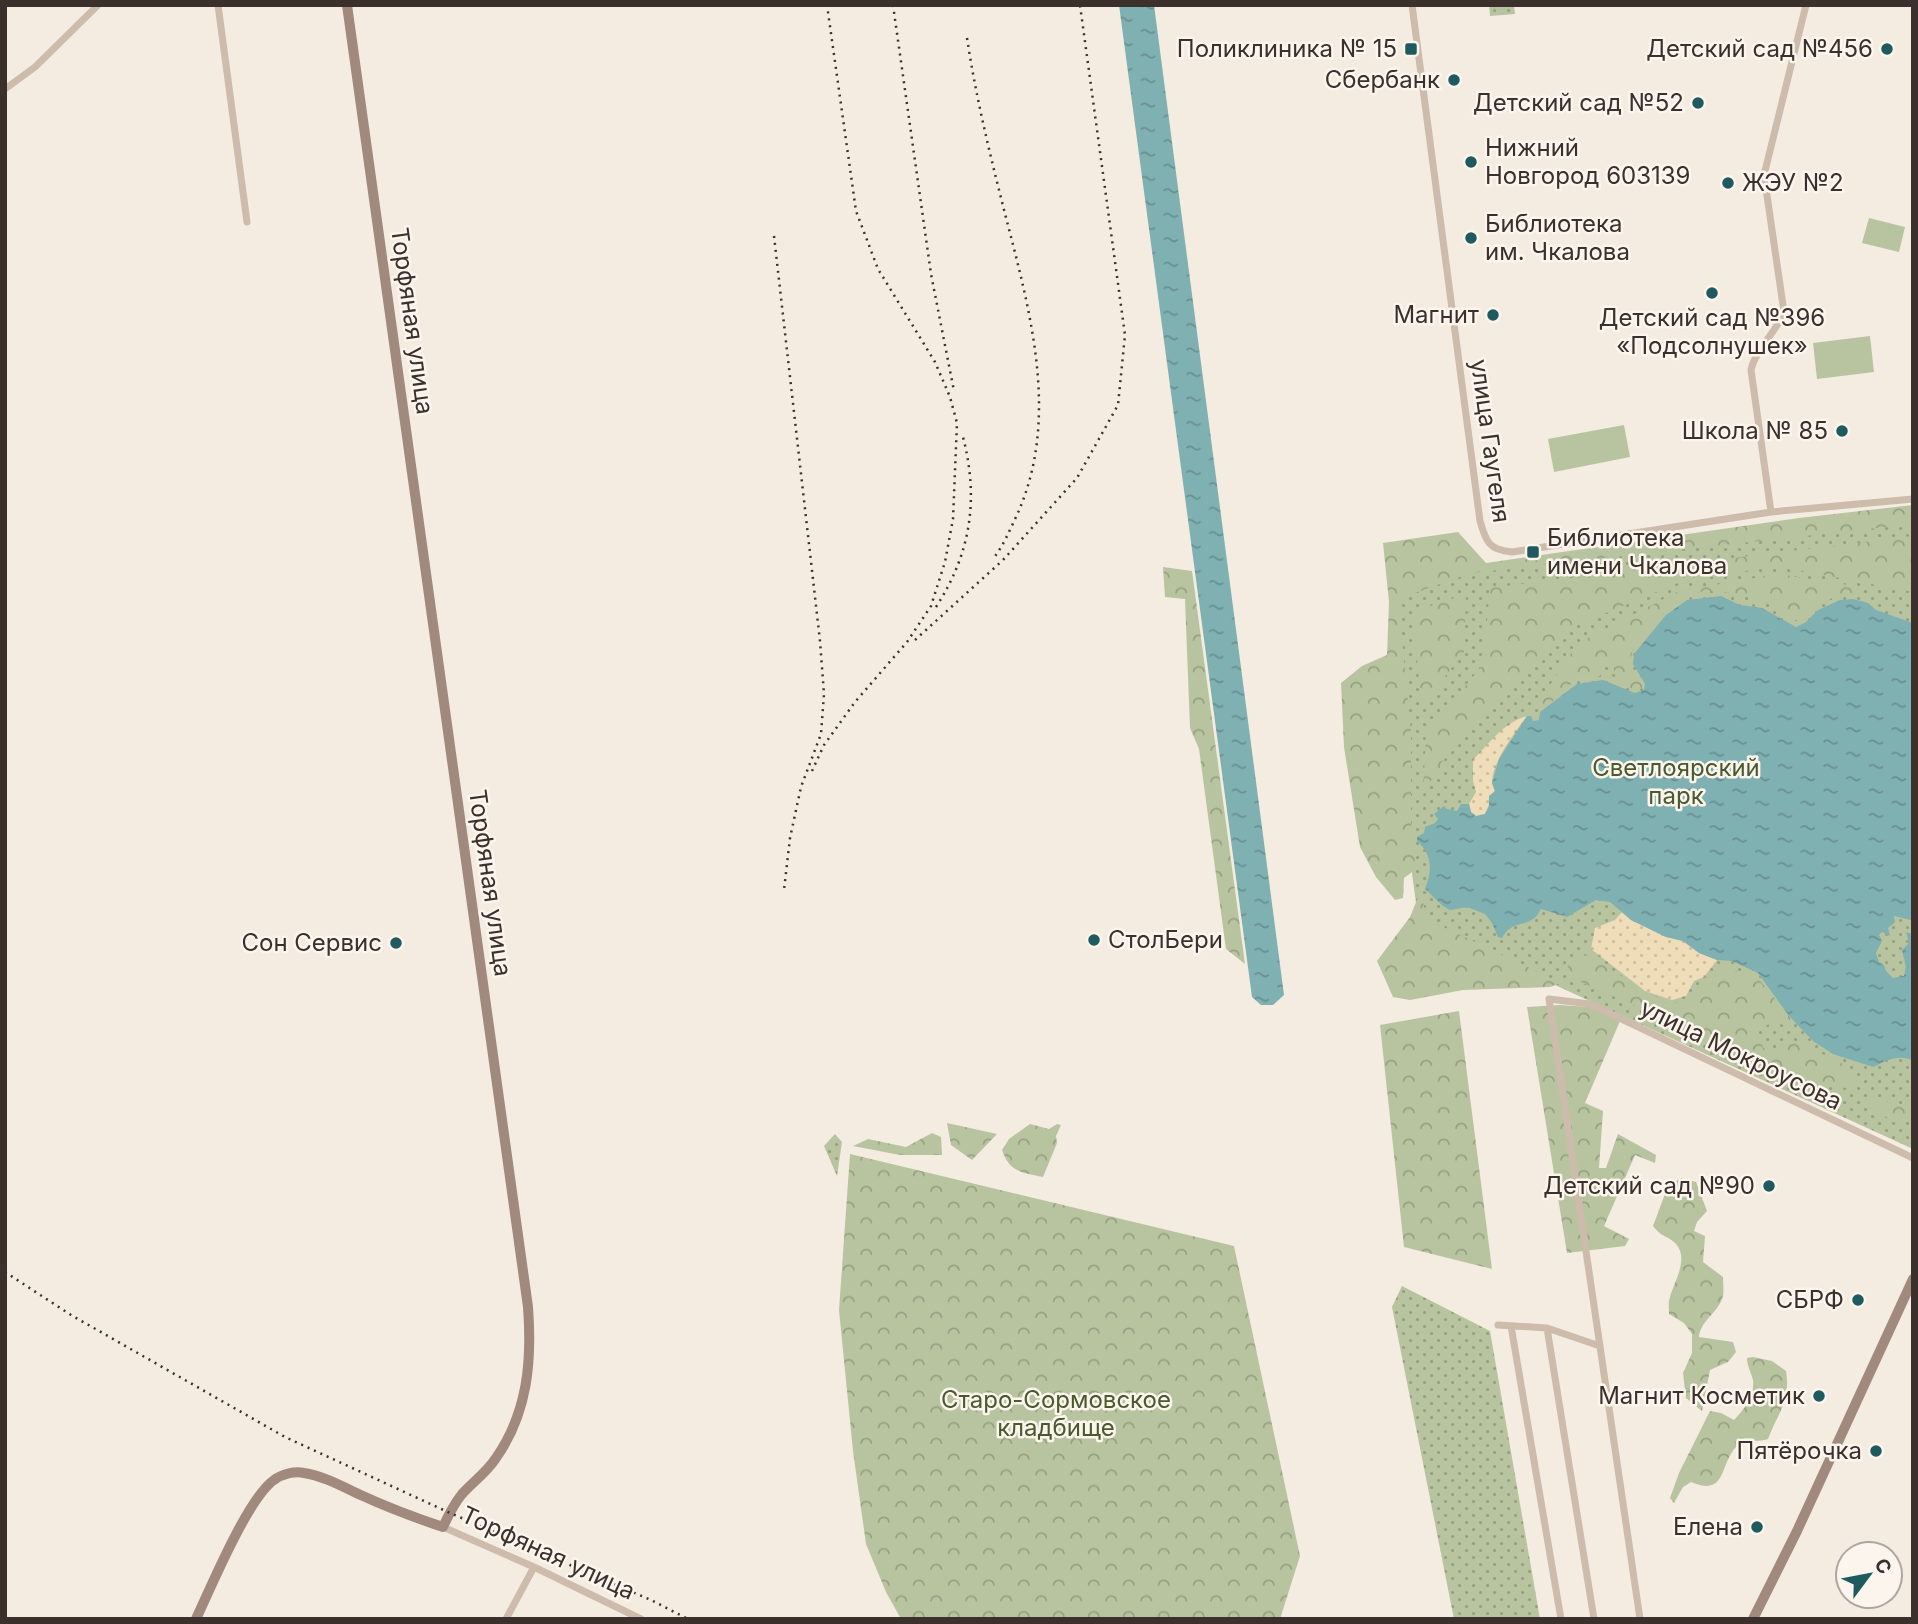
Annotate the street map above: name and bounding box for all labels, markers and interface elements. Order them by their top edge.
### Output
place label: Поликлиника № 15 [1177,34,1397,63]
place label: Детский сад №456 [1646,34,1873,63]
marker: Поликлиника № 15 [1403,41,1419,57]
marker: Детский сад №456 [1879,41,1895,57]
place label: Сбербанк [1325,65,1440,94]
marker: Сбербанк [1446,72,1462,88]
place label: Детский сад №52 [1473,88,1684,117]
marker: Детский сад №52 [1690,95,1706,111]
place label: Нижний Новгород 603139 [1485,133,1690,190]
marker: Нижний Новгород 603139 [1463,154,1479,170]
place label: ЖЭУ №2 [1742,168,1844,197]
marker: ЖЭУ №2 [1720,175,1736,191]
place label: Библиотека им. Чкалова [1485,209,1630,266]
street label: Торфяная улица [385,226,440,416]
marker: Библиотека им. Чкалова [1463,230,1479,246]
marker: Детский сад №396 «Подсолнушек» [1704,285,1720,301]
place label: Магнит [1393,300,1479,329]
place label: Детский сад №396 «Подсолнушек» [1599,303,1825,360]
marker: Магнит [1485,307,1501,323]
street label: улица Гаугеля [1465,357,1516,525]
place label: Школа № 85 [1682,416,1828,445]
marker: Школа № 85 [1834,423,1850,439]
place label: Библиотека имени Чкалова [1547,523,1727,580]
marker: Библиотека имени Чкалова [1525,544,1541,560]
park label: Светлоярский парк [1592,753,1760,810]
street label: Торфяная улица [463,788,518,978]
place label: СтолБери [1108,925,1223,954]
place label: Сон Сервис [241,928,382,957]
marker: СтолБери [1086,932,1102,948]
marker: Сон Сервис [388,935,404,951]
street label: улица Мокроусова [1636,993,1847,1116]
place label: Детский сад №90 [1543,1171,1755,1200]
marker: Детский сад №90 [1761,1178,1777,1194]
place label: СБРФ [1776,1285,1844,1314]
marker: СБРФ [1850,1292,1866,1308]
place label: Магнит Косметик [1598,1381,1805,1410]
park label: Старо-Сормовское кладбище [941,1385,1171,1442]
marker: Магнит Косметик [1811,1388,1827,1404]
place label: Пятёрочка [1736,1436,1862,1465]
marker: Пятёрочка [1868,1443,1884,1459]
street label: Торфяная улица [457,1500,640,1606]
place label: Елена [1673,1512,1743,1541]
marker: Елена [1749,1519,1765,1535]
north arrow [1834,1540,1904,1610]
text: С [1870,1554,1896,1578]

